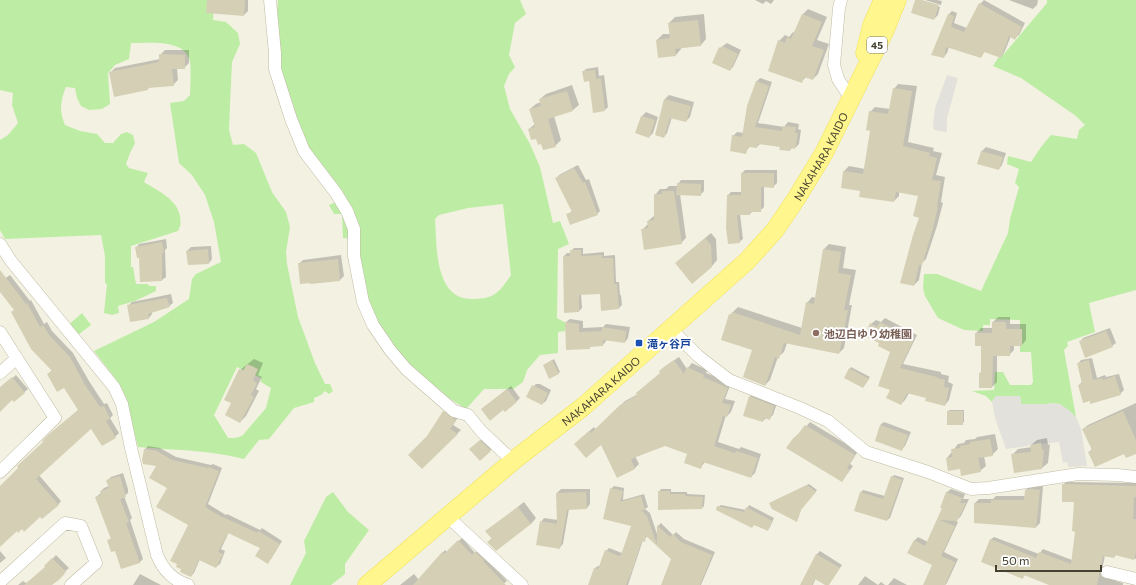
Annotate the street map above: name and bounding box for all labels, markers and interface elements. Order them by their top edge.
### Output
road number: 45 [867,37,887,53]
street label: NAKAHARA KAIDO [790,110,850,203]
place label: 池辺白ゆり幼稚園 [824,327,912,340]
marker: 池辺白ゆり幼稚園 [811,328,821,338]
place label: 滝ヶ谷戸 [647,337,691,350]
marker: 滝ヶ谷戸 [634,338,644,348]
street label: NAKAHARA KAIDO [559,353,642,428]
scale bar [996,547,1101,573]
text: 50 m [1002,553,1030,567]

